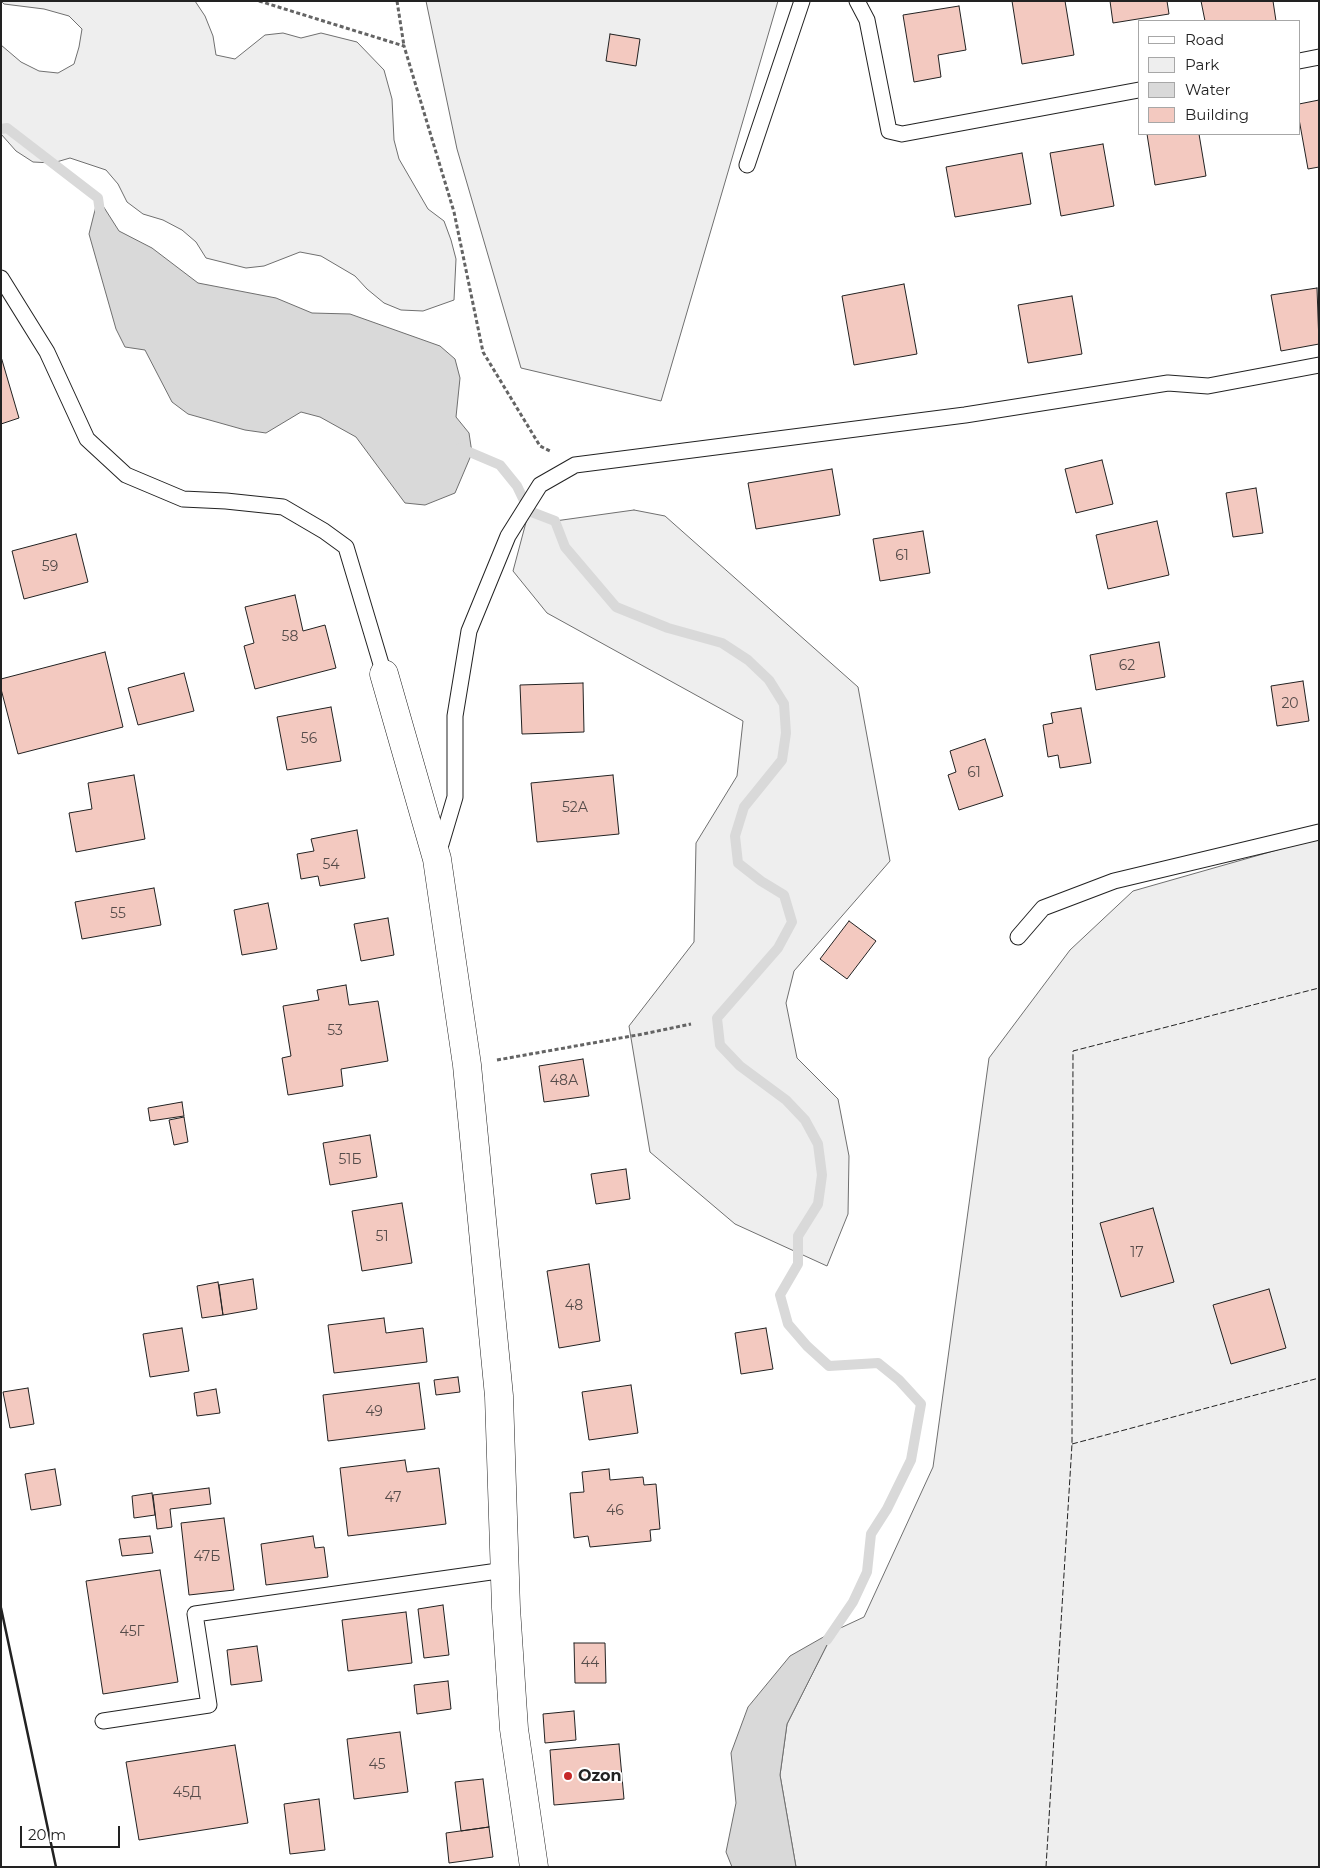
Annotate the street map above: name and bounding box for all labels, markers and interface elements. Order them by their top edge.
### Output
legend [1138,20,1300,135]
text: Road [1185,30,1224,49]
text: Park [1185,55,1219,74]
text: Water [1185,80,1231,99]
text: Building [1185,105,1249,124]
house number: 61 [895,548,909,564]
house number: 59 [42,559,58,575]
house number: 58 [282,629,298,645]
house number: 62 [1119,658,1135,674]
house number: 20 [1281,696,1299,712]
house number: 56 [301,731,317,747]
house number: 61 [967,765,981,781]
house number: 52А [562,800,588,816]
house number: 54 [322,857,340,873]
house number: 55 [110,906,126,922]
house number: 53 [327,1023,343,1039]
house number: 48А [550,1073,578,1089]
house number: 51Б [338,1152,362,1168]
house number: 51 [376,1229,388,1245]
house number: 17 [1130,1245,1144,1261]
house number: 48 [565,1298,583,1314]
house number: 49 [365,1404,383,1420]
house number: 47 [385,1490,401,1506]
house number: 46 [606,1503,624,1519]
house number: 47Б [194,1549,220,1565]
house number: 45Г [119,1624,145,1640]
house number: 44 [581,1655,599,1671]
house number: 45 [368,1757,386,1773]
place label: Ozon [578,1766,622,1786]
marker: Ozon [562,1770,574,1782]
house number: 45Д [173,1785,201,1801]
scale bar [22,1816,122,1848]
text: 20 m [28,1825,66,1844]

